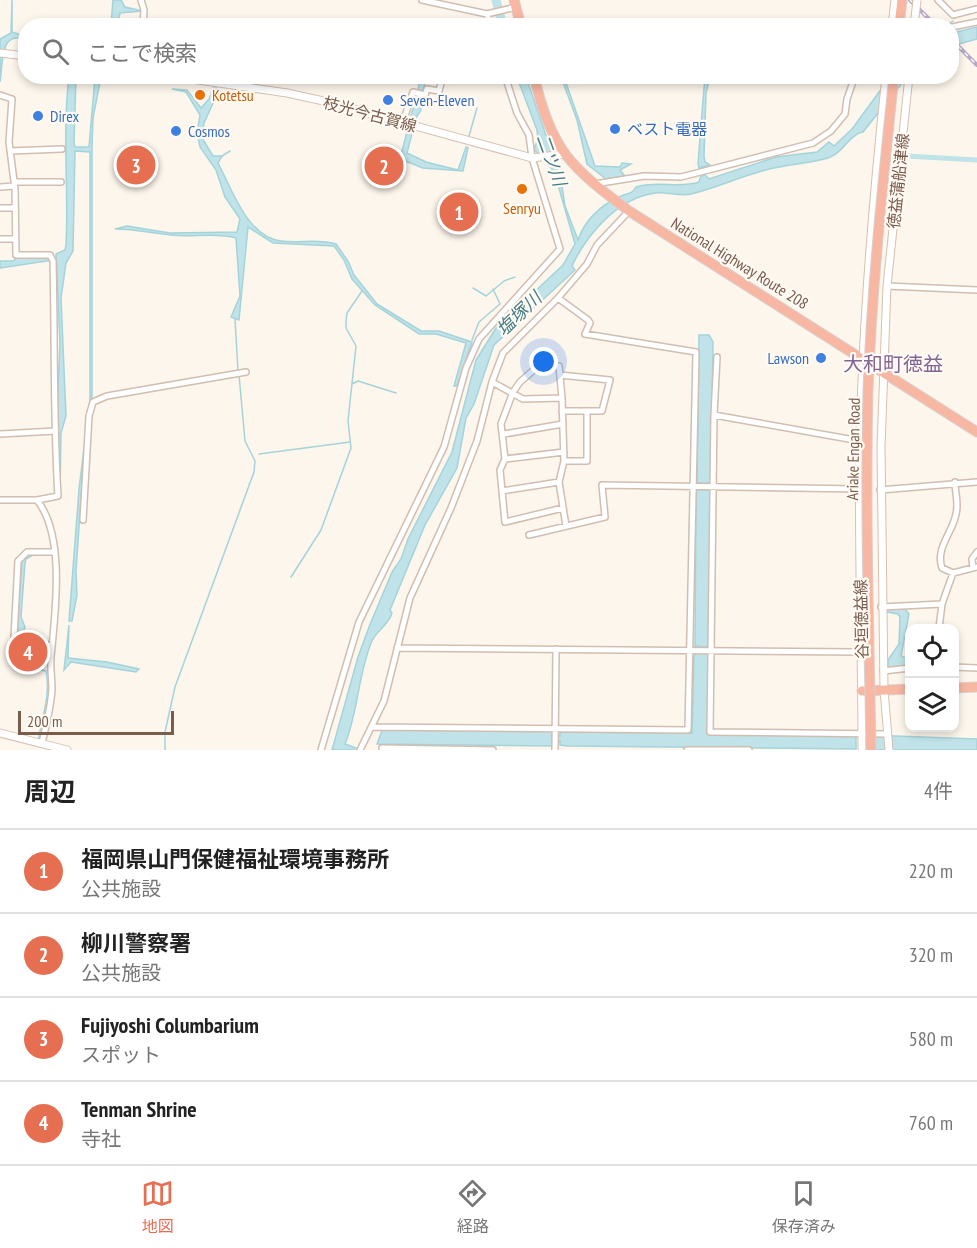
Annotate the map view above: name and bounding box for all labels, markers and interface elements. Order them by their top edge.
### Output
search box [18,18,959,84]
icon: search [39,35,72,68]
text: ここで検索 [87,39,197,67]
place label: Kotetsu [212,85,254,105]
marker: Kotetsu [193,88,207,102]
place label: Seven-Eleven [400,90,474,110]
street label: 枝光今古賀線 [321,92,419,136]
marker: Seven-Eleven [381,93,395,107]
place label: Direx [50,106,80,126]
marker: Direx [31,109,45,123]
place label: ベスト電器 [627,119,707,139]
place label: Cosmos [188,121,230,141]
marker: ベスト電器 [608,122,622,136]
marker: Cosmos [169,124,183,138]
water label: 二ツ川 [531,131,572,191]
street label: 徳益蒲船津線 [883,132,913,230]
pin: 3 [116,142,156,188]
pin: 2 [364,144,404,188]
marker: Senryu [515,182,529,196]
pin: 1 [440,190,478,234]
place label: Senryu [503,198,541,218]
street label: National Highway Route 208 [668,213,812,313]
water label: 塩塚川 [491,285,548,341]
your location [529,347,558,376]
place label: Lawson [767,348,809,368]
marker: Lawson [814,351,828,365]
district label: 大和町徳益 [843,351,943,377]
street label: Ariake Engan Road [842,397,864,501]
street label: 谷垣徳益線 [850,579,872,659]
map controls [905,624,959,732]
button: locate [905,624,959,678]
pin: 4 [9,630,48,674]
button: layers [905,678,959,732]
scale bar [18,708,174,736]
text: 200 m [27,711,62,731]
text: 周辺 [24,775,76,808]
text: 4件 [924,778,953,804]
text: 福岡県山門保健福祉環境事務所 [81,845,389,873]
text: 1 [39,858,48,884]
text: 220 m [909,858,953,884]
text: 公共施設 [81,876,161,902]
text: 柳川警察署 [81,929,191,957]
text: 2 [39,942,48,968]
text: 320 m [909,942,953,968]
text: 公共施設 [81,960,161,986]
text: Fujiyoshi Columbarium [81,1011,259,1039]
text: 3 [39,1026,48,1052]
text: 580 m [909,1026,953,1052]
text: スポット [81,1042,161,1068]
text: Tenman Shrine [81,1095,197,1123]
text: 4 [39,1110,48,1136]
text: 760 m [909,1110,953,1136]
text: 寺社 [81,1126,121,1152]
tab: 地図 [141,1177,174,1237]
tab: 経路 [456,1177,489,1237]
tab: 保存済み [772,1177,836,1237]

